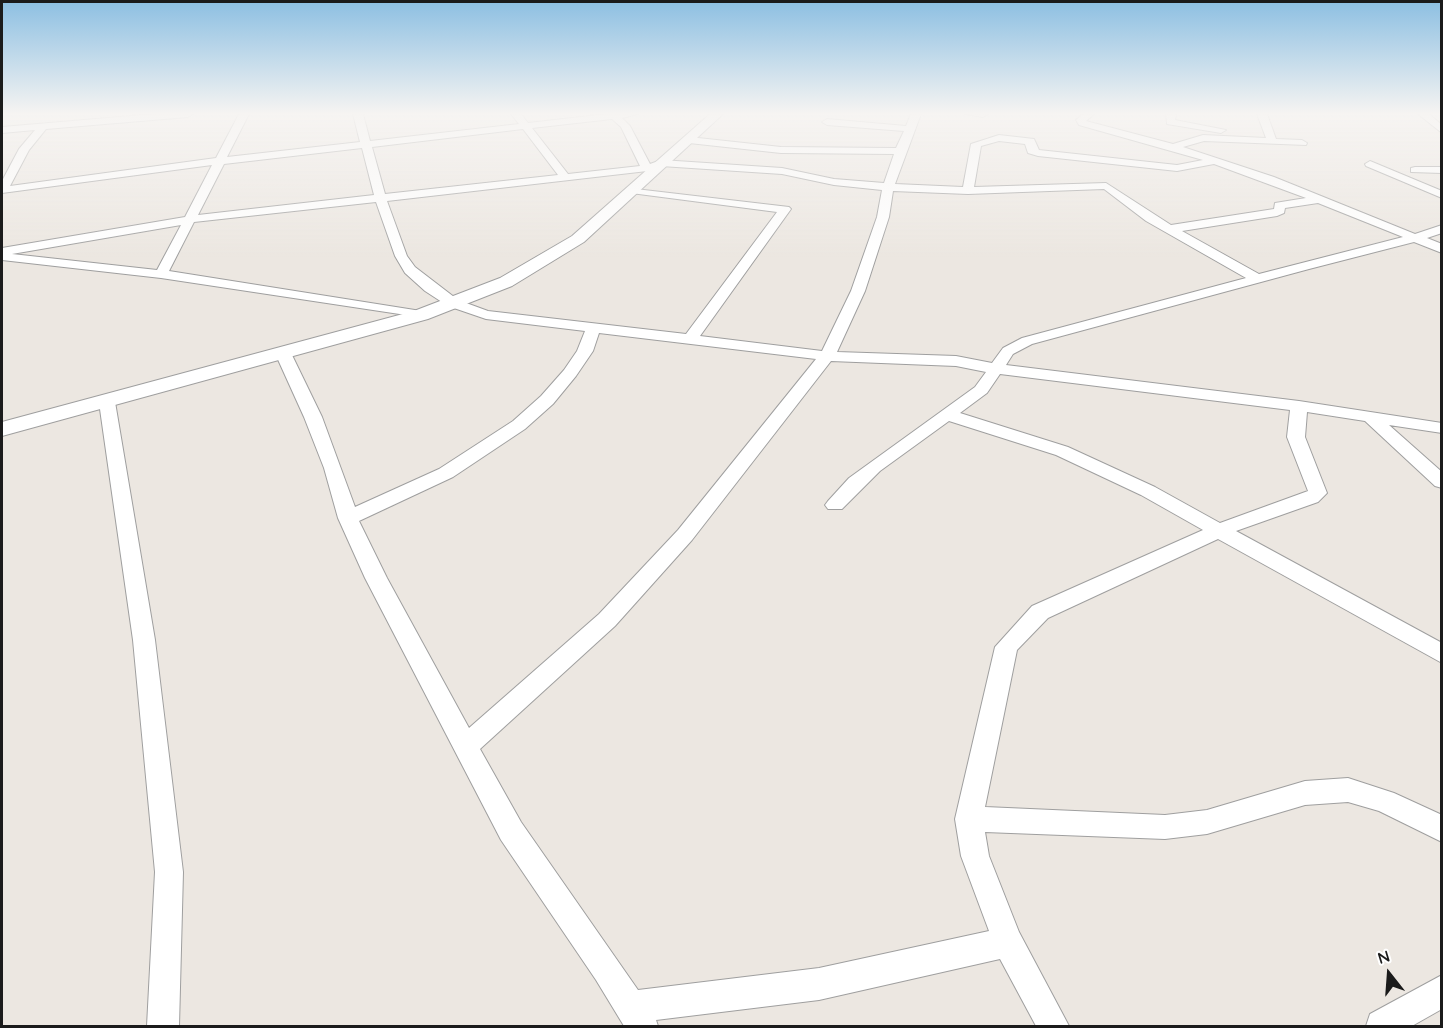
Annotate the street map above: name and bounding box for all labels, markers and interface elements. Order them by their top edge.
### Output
north arrow [1359,944,1419,1004]
text: N [1375,946,1392,968]

